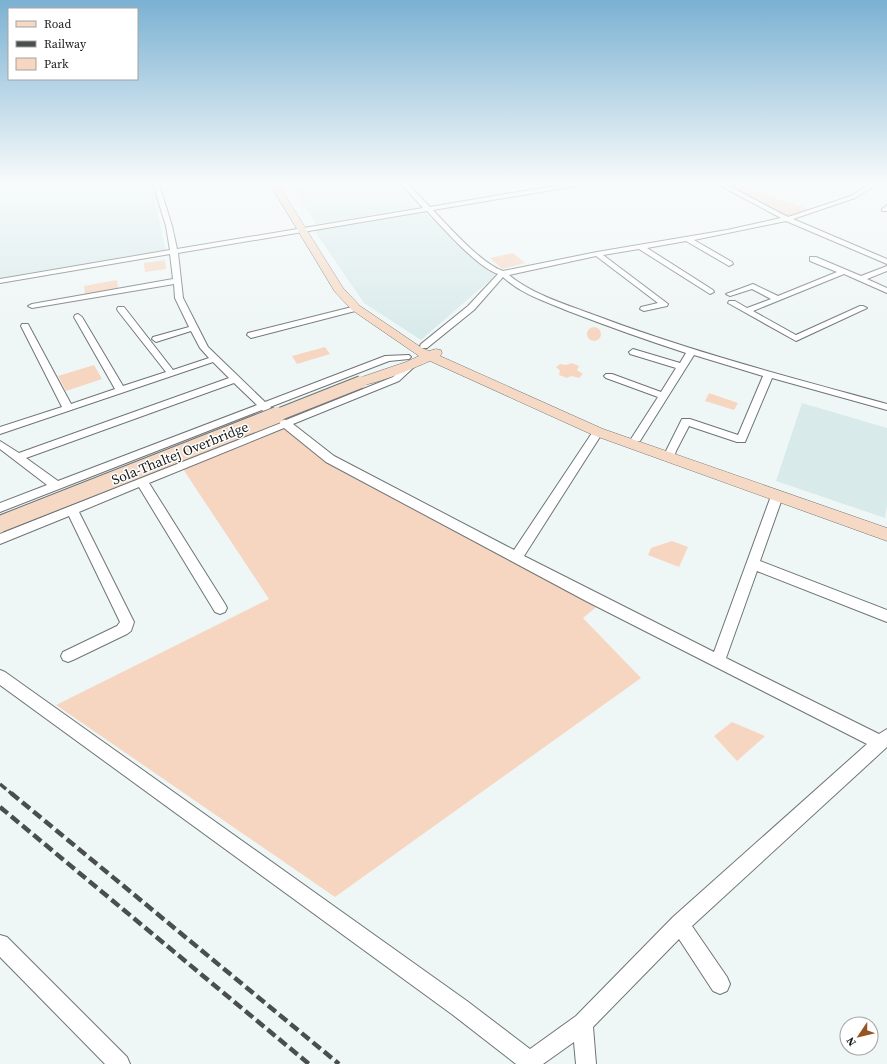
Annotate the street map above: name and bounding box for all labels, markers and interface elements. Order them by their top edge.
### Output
legend [8,8,138,80]
text: Road [44,16,71,32]
text: Railway [44,36,87,52]
text: Park [44,56,69,72]
street label: Sola-Thaltej Overbridge [108,416,252,490]
north arrow [839,1016,879,1056]
text: N [843,1034,860,1049]

